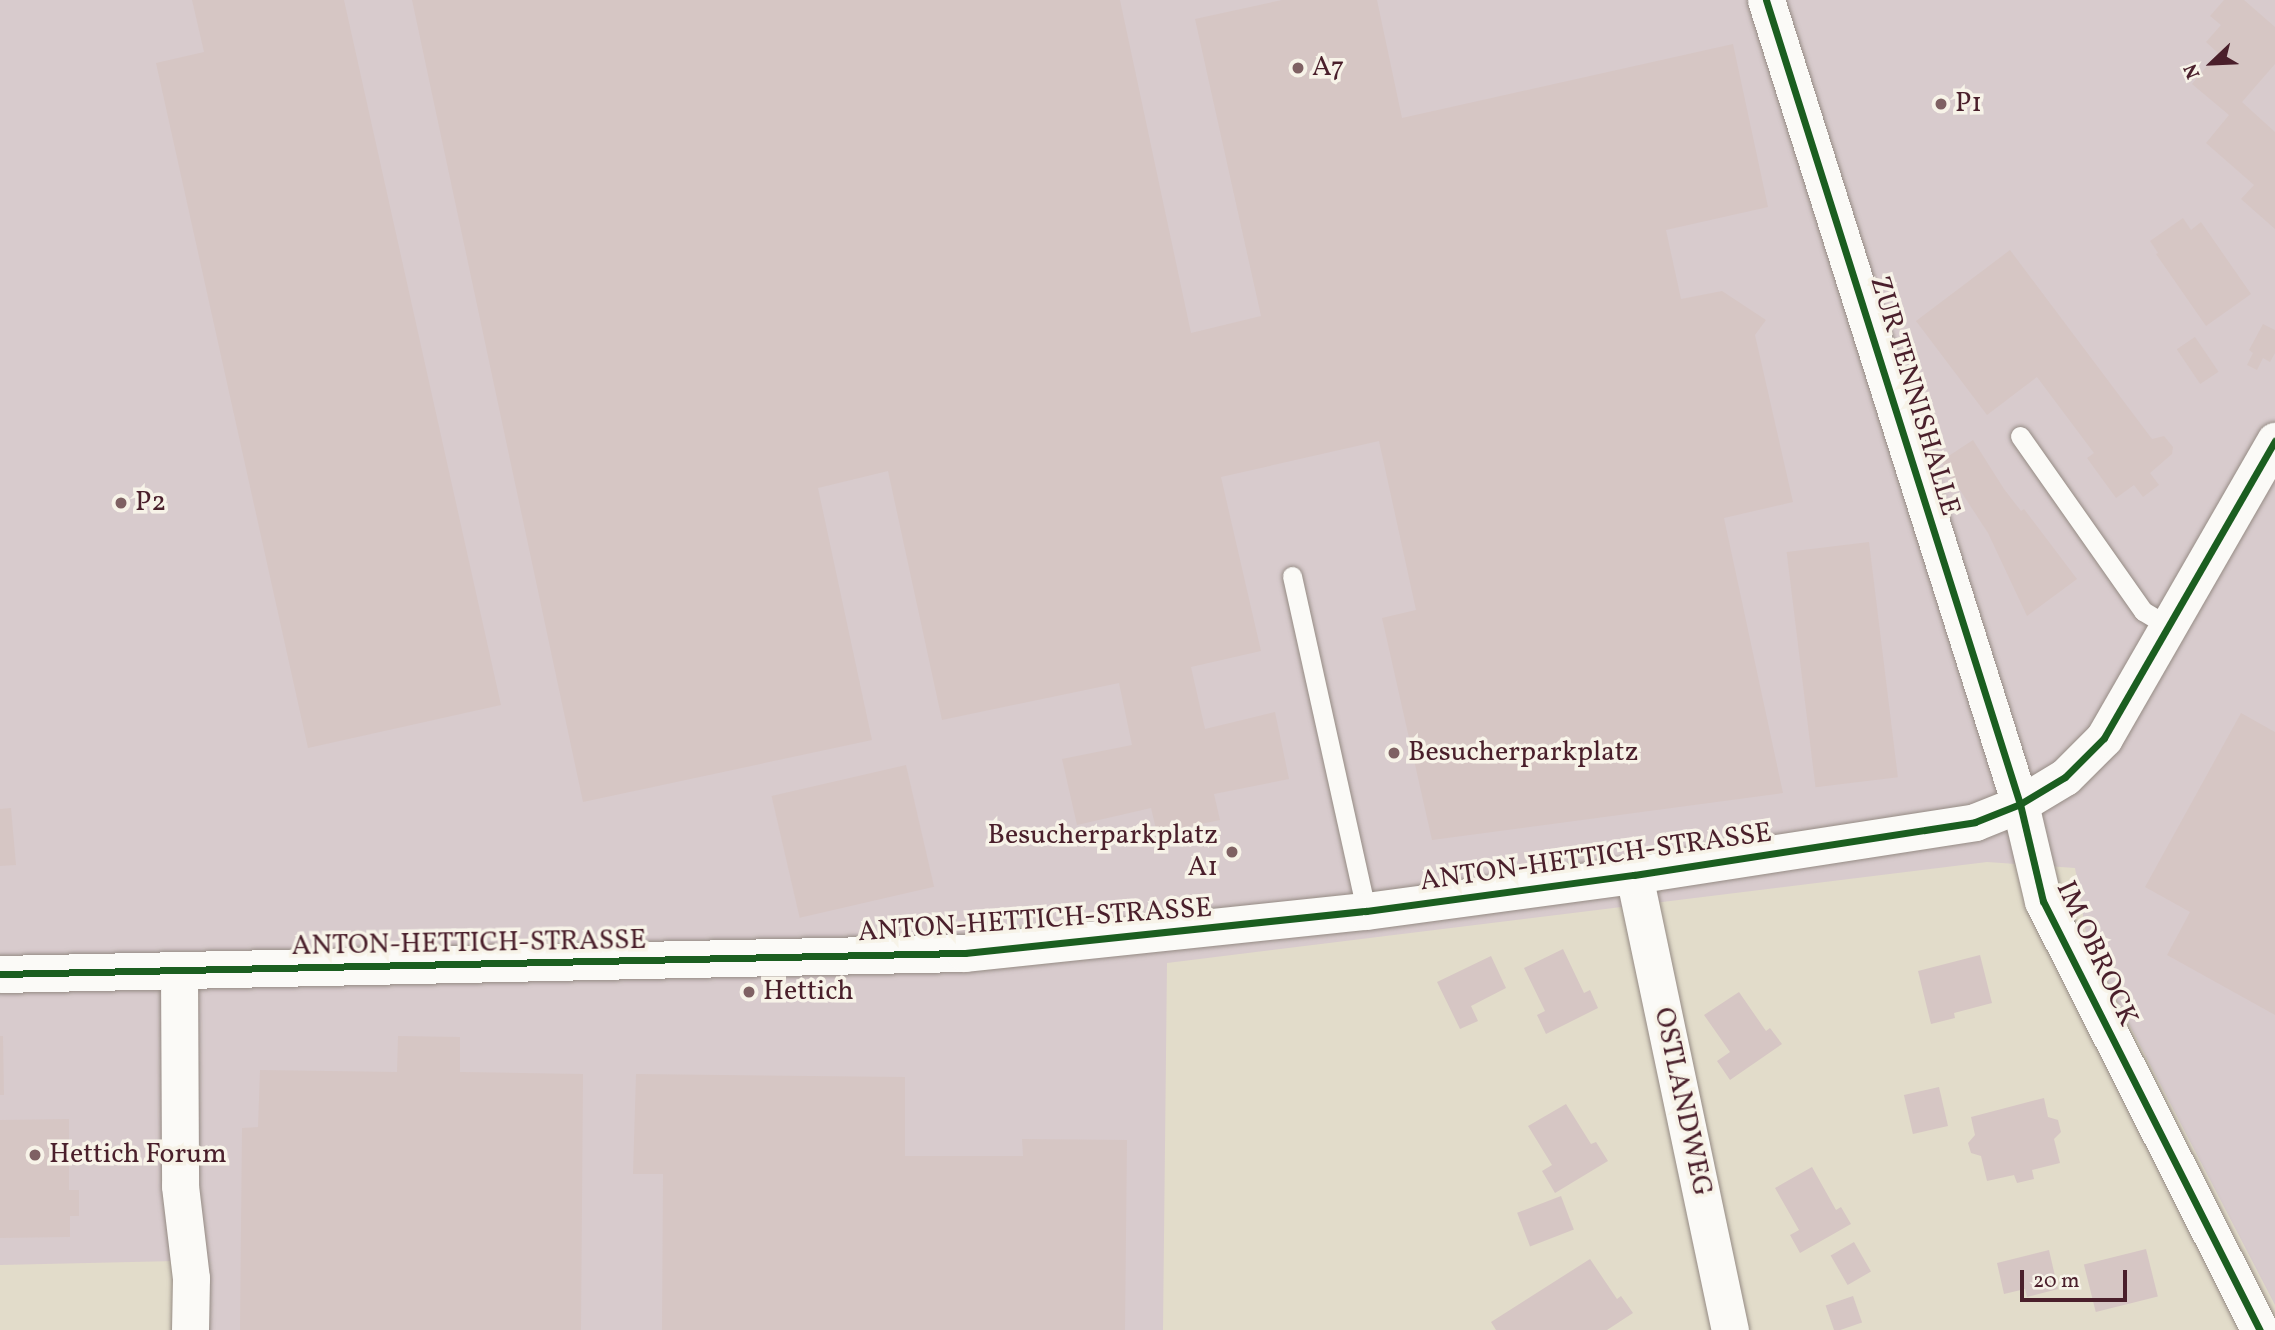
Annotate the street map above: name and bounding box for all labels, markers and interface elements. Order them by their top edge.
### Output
north arrow [2177,28,2247,98]
place label: A7 [1312,51,1344,85]
marker: A7 [1290,60,1306,76]
text: N [2178,60,2207,83]
place label: P1 [1955,87,1982,121]
marker: P1 [1933,96,1949,112]
street label: ZUR TENNISHALLE [1861,272,1967,520]
place label: P2 [135,486,166,520]
marker: P2 [113,495,129,511]
place label: Besucherparkplatz [1408,736,1638,770]
marker: Besucherparkplatz [1386,745,1402,761]
street label: ANTON-HETTICH-STRASSE [1418,817,1774,899]
place label: Besucherparkplatz A1 [988,819,1218,885]
marker: Besucherparkplatz A1 [1224,844,1240,860]
street label: IM OBROCK [2048,876,2144,1032]
street label: ANTON-HETTICH-STRASSE [857,892,1213,950]
street label: ANTON-HETTICH-STRASSE [291,924,647,964]
place label: Hettich [763,975,854,1009]
marker: Hettich [741,984,757,1000]
street label: OSTLANDWEG [1646,1005,1718,1199]
place label: Hettich Forum [49,1138,227,1172]
marker: Hettich Forum [27,1147,43,1163]
scale bar [2023,1256,2130,1300]
text: 20 m [2033,1267,2079,1296]

